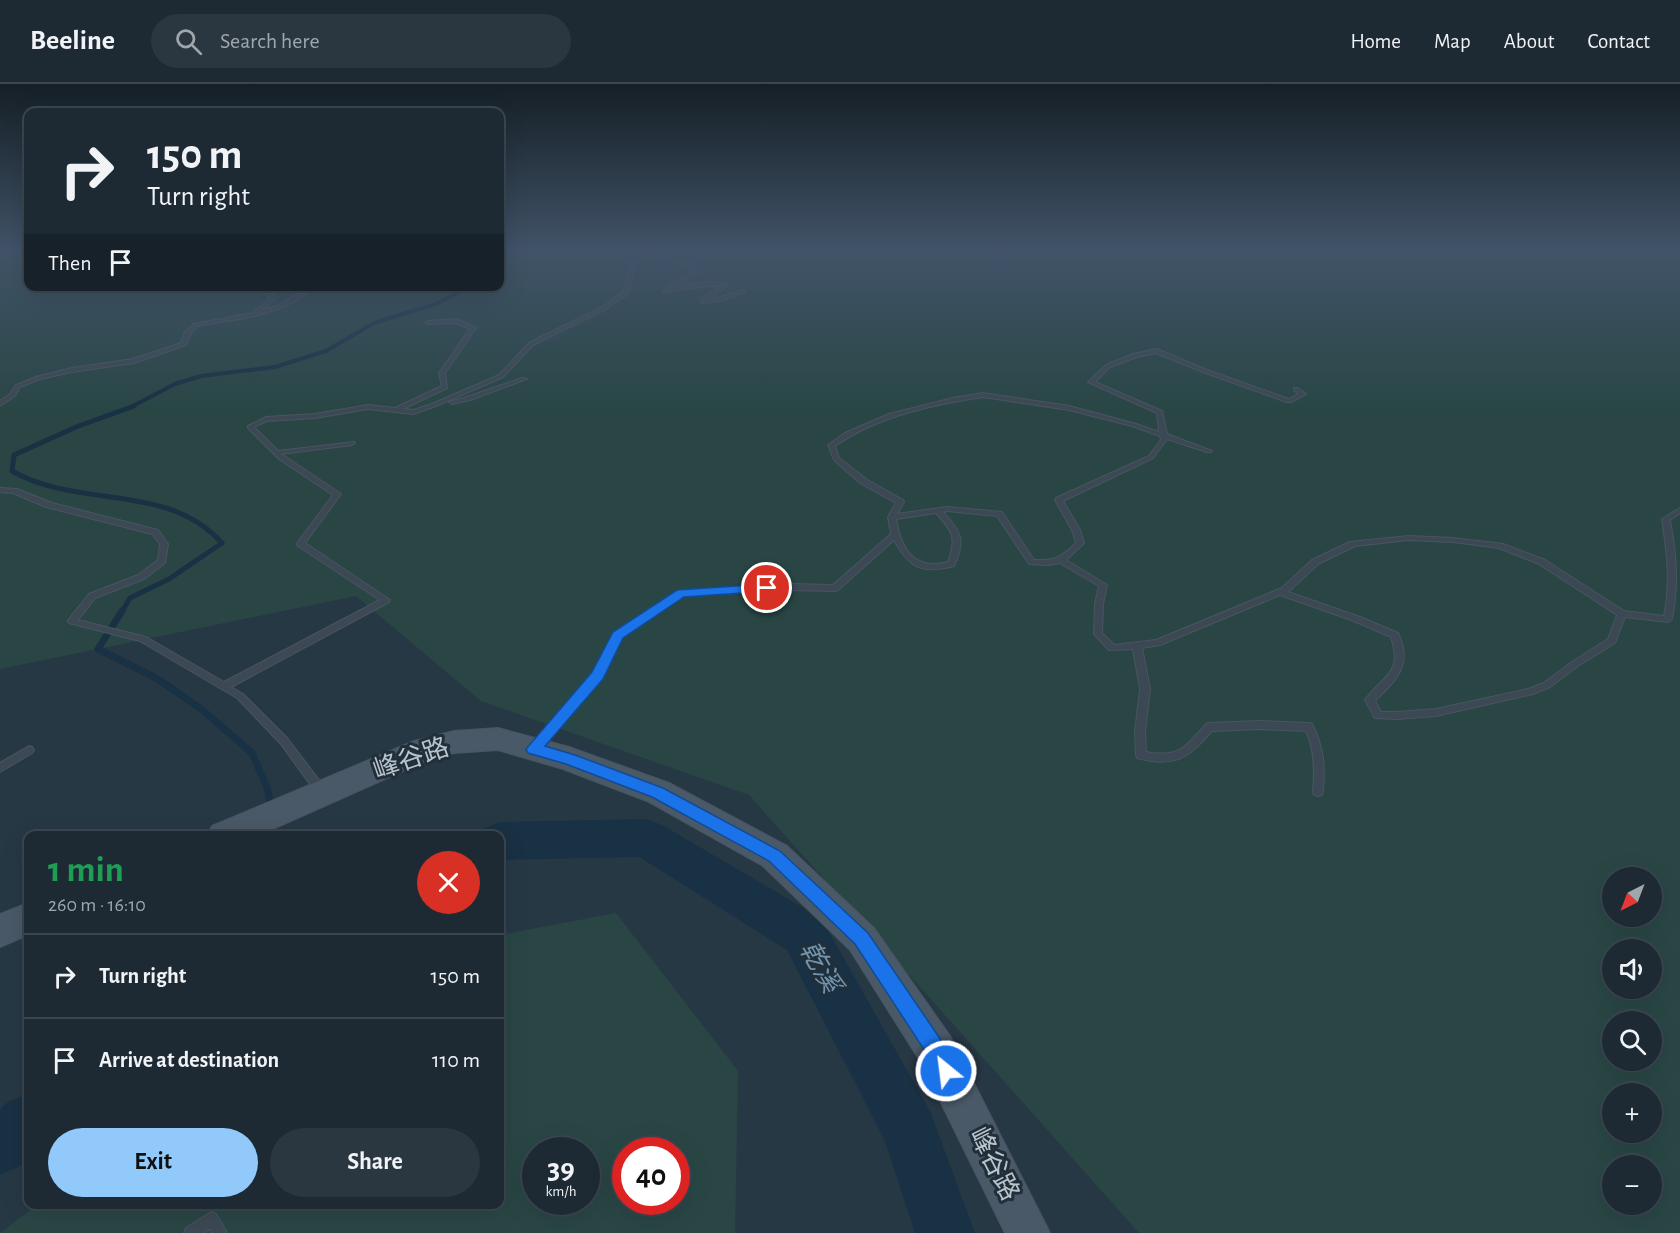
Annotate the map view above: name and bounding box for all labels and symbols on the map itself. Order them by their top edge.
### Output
pin [741,562,792,613]
street label: 峰谷路 [370,733,452,784]
north arrow [1602,867,1662,927]
water label: 乾溪 [795,936,848,1001]
position arrow [914,1039,978,1103]
street label: 峰谷路 [965,1123,1024,1205]
speed limit sign: 40 [612,1137,690,1215]

